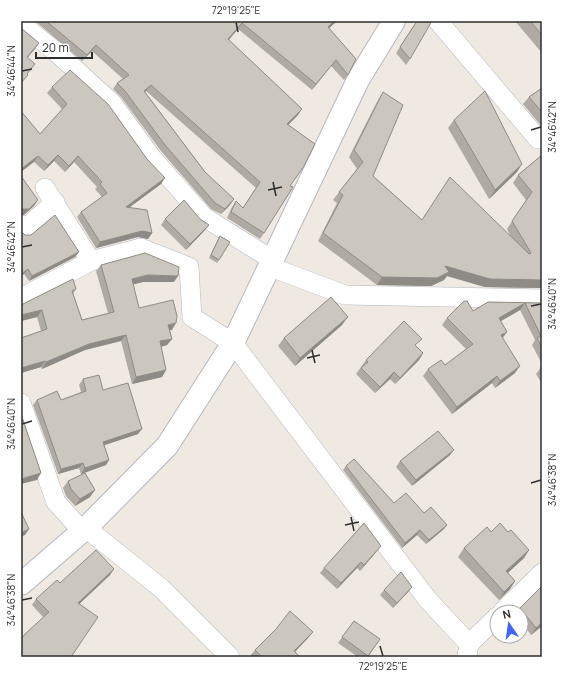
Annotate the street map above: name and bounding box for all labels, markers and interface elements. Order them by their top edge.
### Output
text: 72°19'25"E [212,3,261,17]
scale bar [36,34,92,60]
text: 20 m [42,39,69,56]
text: 34°46'44"N [4,45,18,97]
text: 34°46'42"N [545,101,559,153]
text: 34°46'42"N [4,221,18,273]
text: 34°46'40"N [545,278,559,330]
text: 34°46'40"N [4,398,18,450]
text: 34°46'38"N [545,454,559,506]
text: 34°46'38"N [4,574,18,626]
north arrow [489,604,529,644]
text: N [501,606,512,622]
text: 72°19'25"E [359,659,408,673]

